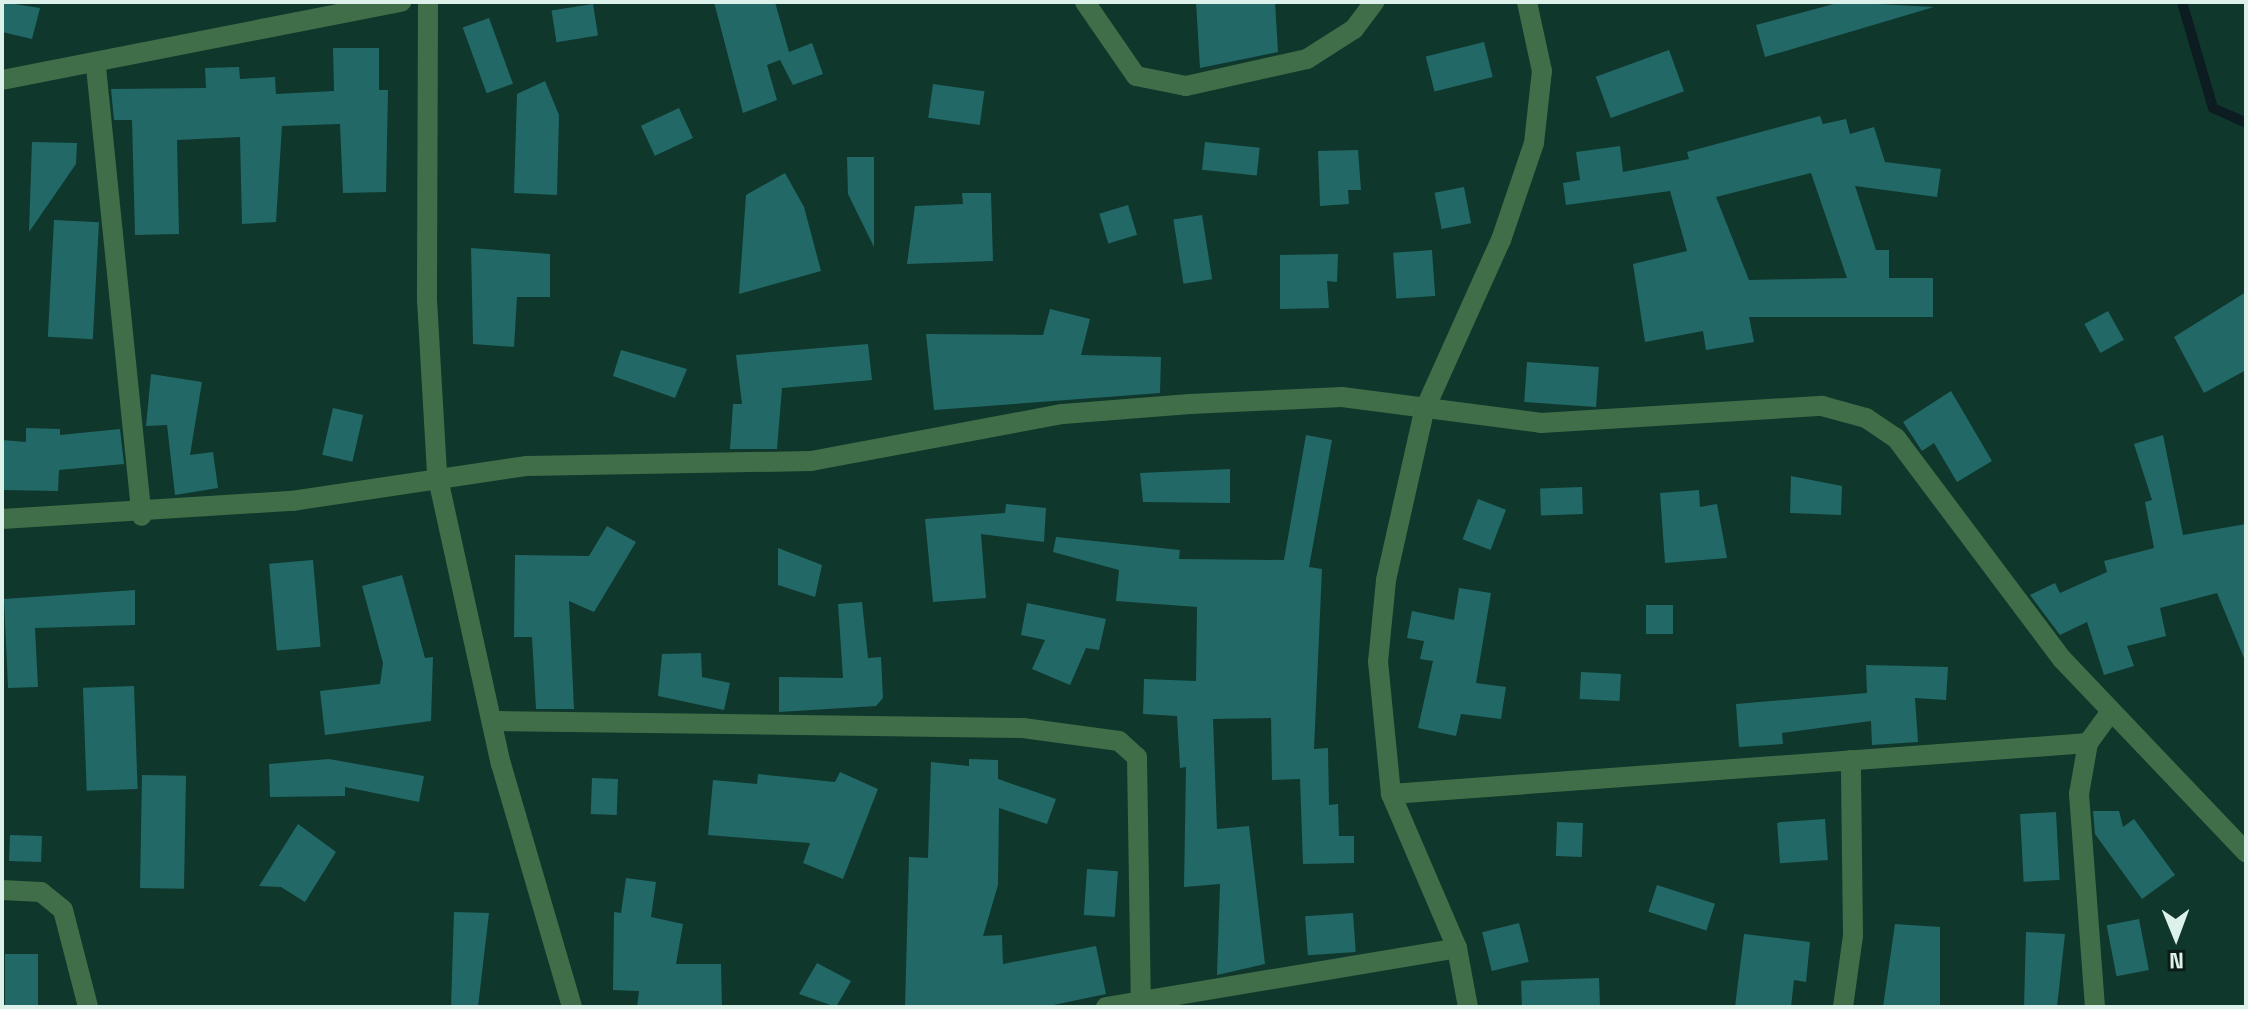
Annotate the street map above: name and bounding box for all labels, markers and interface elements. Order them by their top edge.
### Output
north arrow [2136,897,2216,977]
text: N [2169,947,2184,975]

